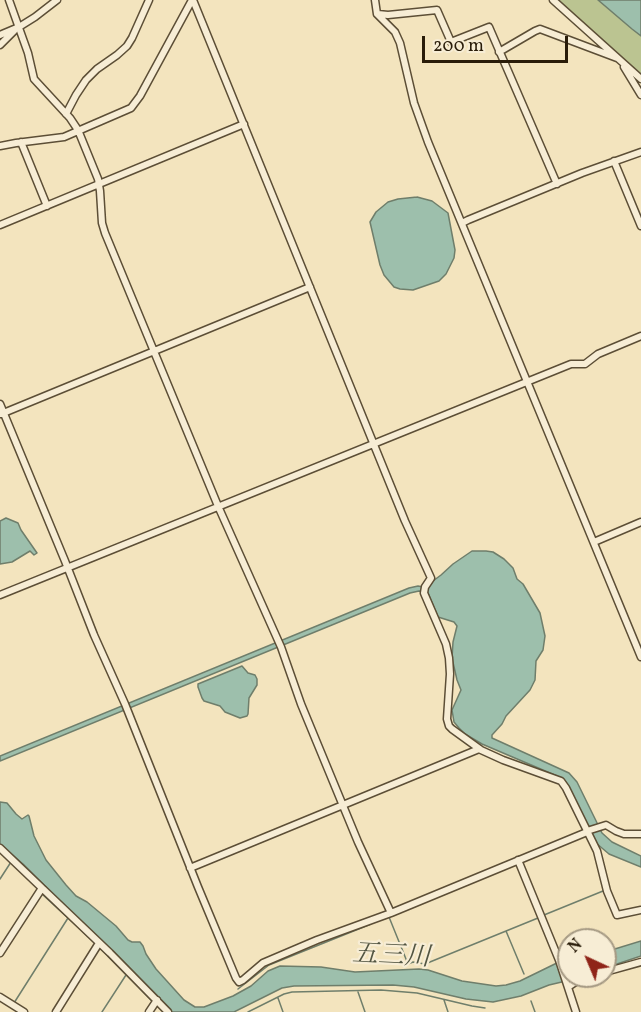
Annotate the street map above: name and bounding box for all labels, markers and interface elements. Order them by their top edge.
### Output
scale bar [425,24,570,62]
text: 200 m [433,34,484,59]
north arrow [557,928,617,988]
text: N [564,935,588,958]
water label: 五三川 [351,940,431,976]

